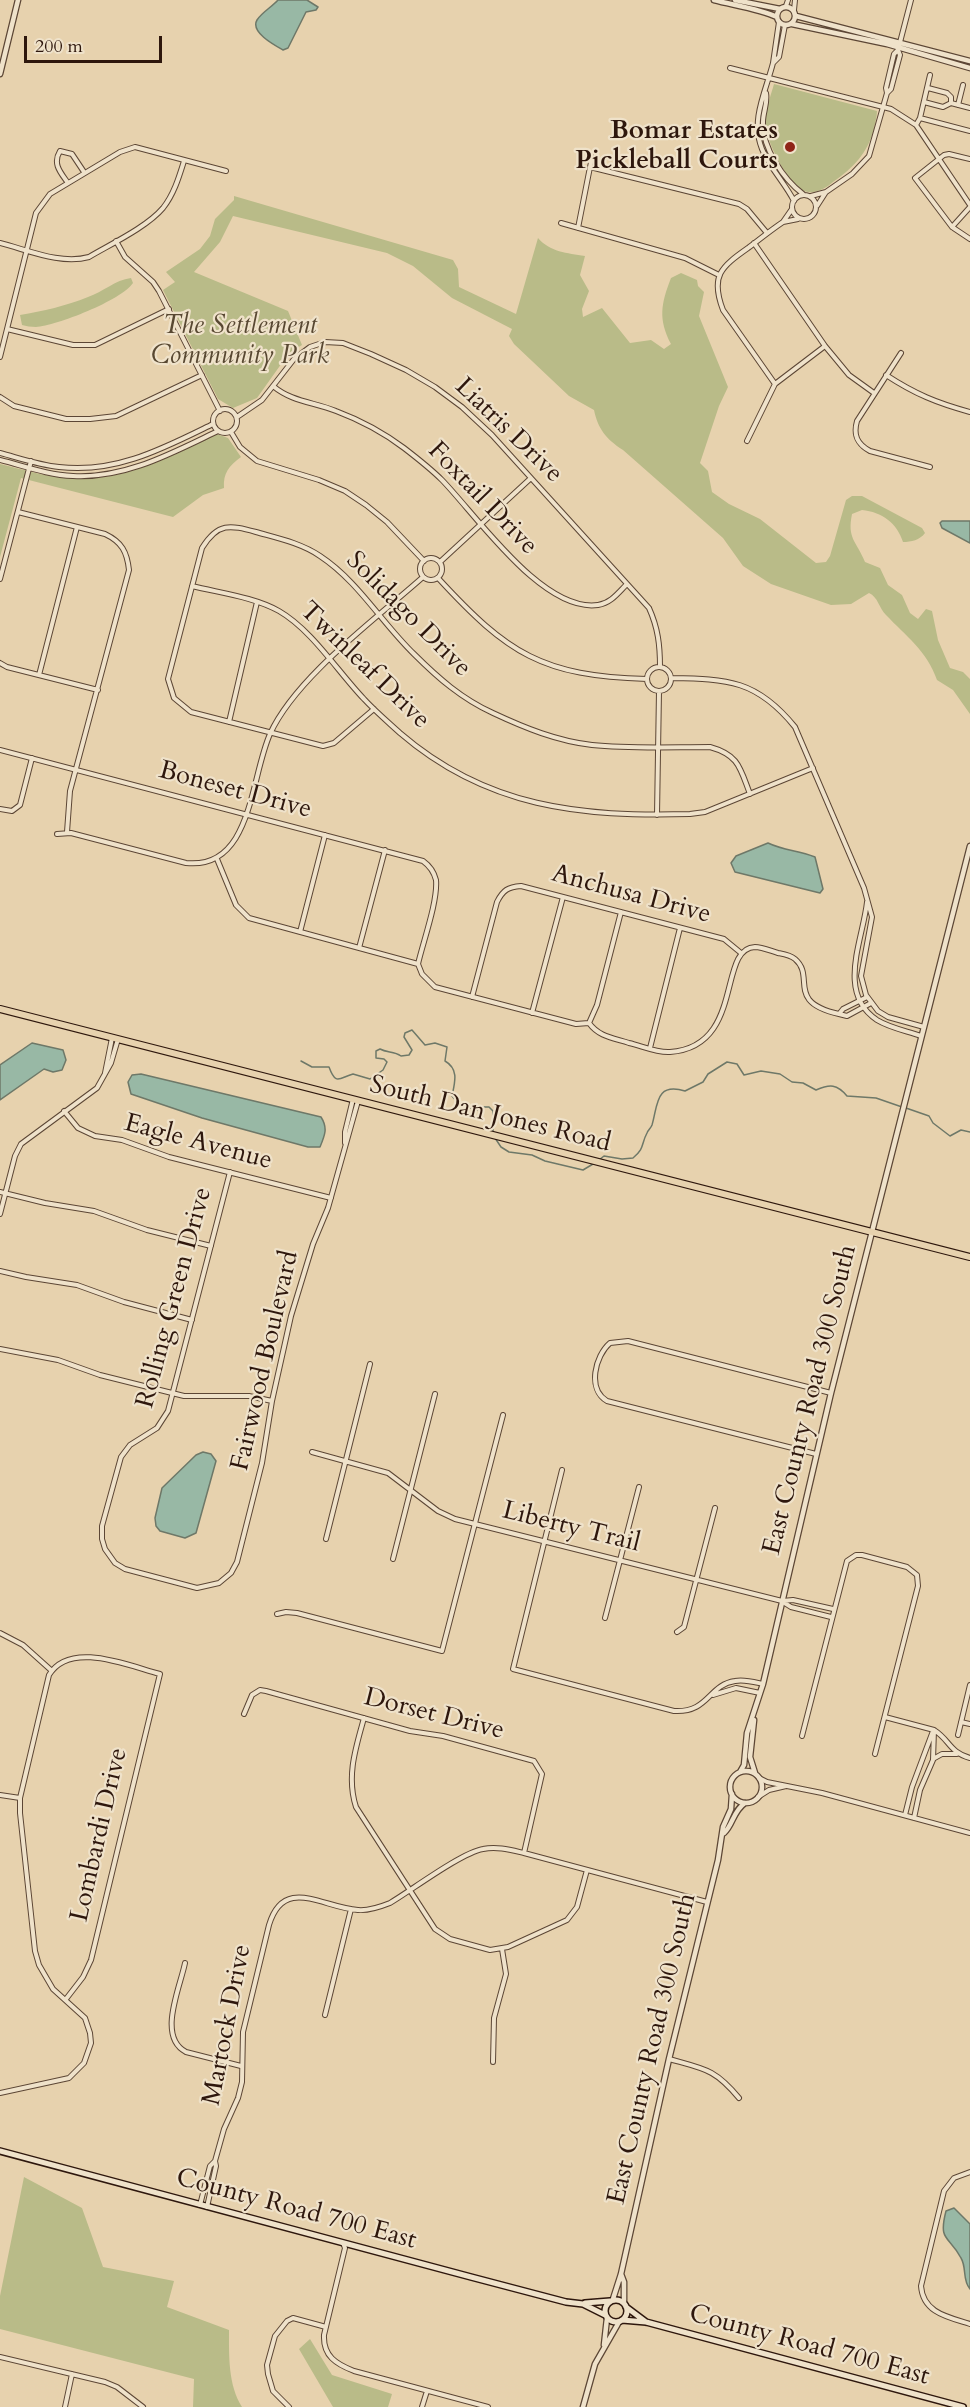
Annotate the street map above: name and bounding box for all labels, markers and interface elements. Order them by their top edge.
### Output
scale bar [27,24,165,62]
text: 200 m [35,34,83,59]
place label: Bomar Estates Pickleball Courts [575,116,778,178]
marker: Bomar Estates Pickleball Courts [783,140,797,154]
park label: The Settlement Community Park [151,311,329,372]
street label: Liatris Drive [448,372,568,490]
street label: Foxtail Drive [420,436,544,562]
street label: Solidago Drive [339,546,477,684]
street label: Twinleaf Drive [292,596,436,736]
street label: Boneset Drive [155,756,315,826]
street label: Anchusa Drive [548,859,714,931]
street label: South Dan Jones Road [366,1070,614,1160]
street label: Eagle Avenue [121,1108,275,1178]
street label: Rolling Green Drive [131,1184,219,1412]
street label: East County Road 300 South [757,1242,865,1558]
street label: Fairwood Boulevard [226,1248,306,1474]
street label: Liberty Trail [499,1496,643,1560]
street label: Dorset Drive [361,1683,507,1747]
street label: Lombardi Drive [65,1745,135,1925]
street label: East County Road 300 South [602,1891,704,2207]
street label: Martock Drive [197,1942,259,2108]
street label: County Road 700 East [173,2163,419,2257]
street label: County Road 700 East [686,2299,932,2393]

